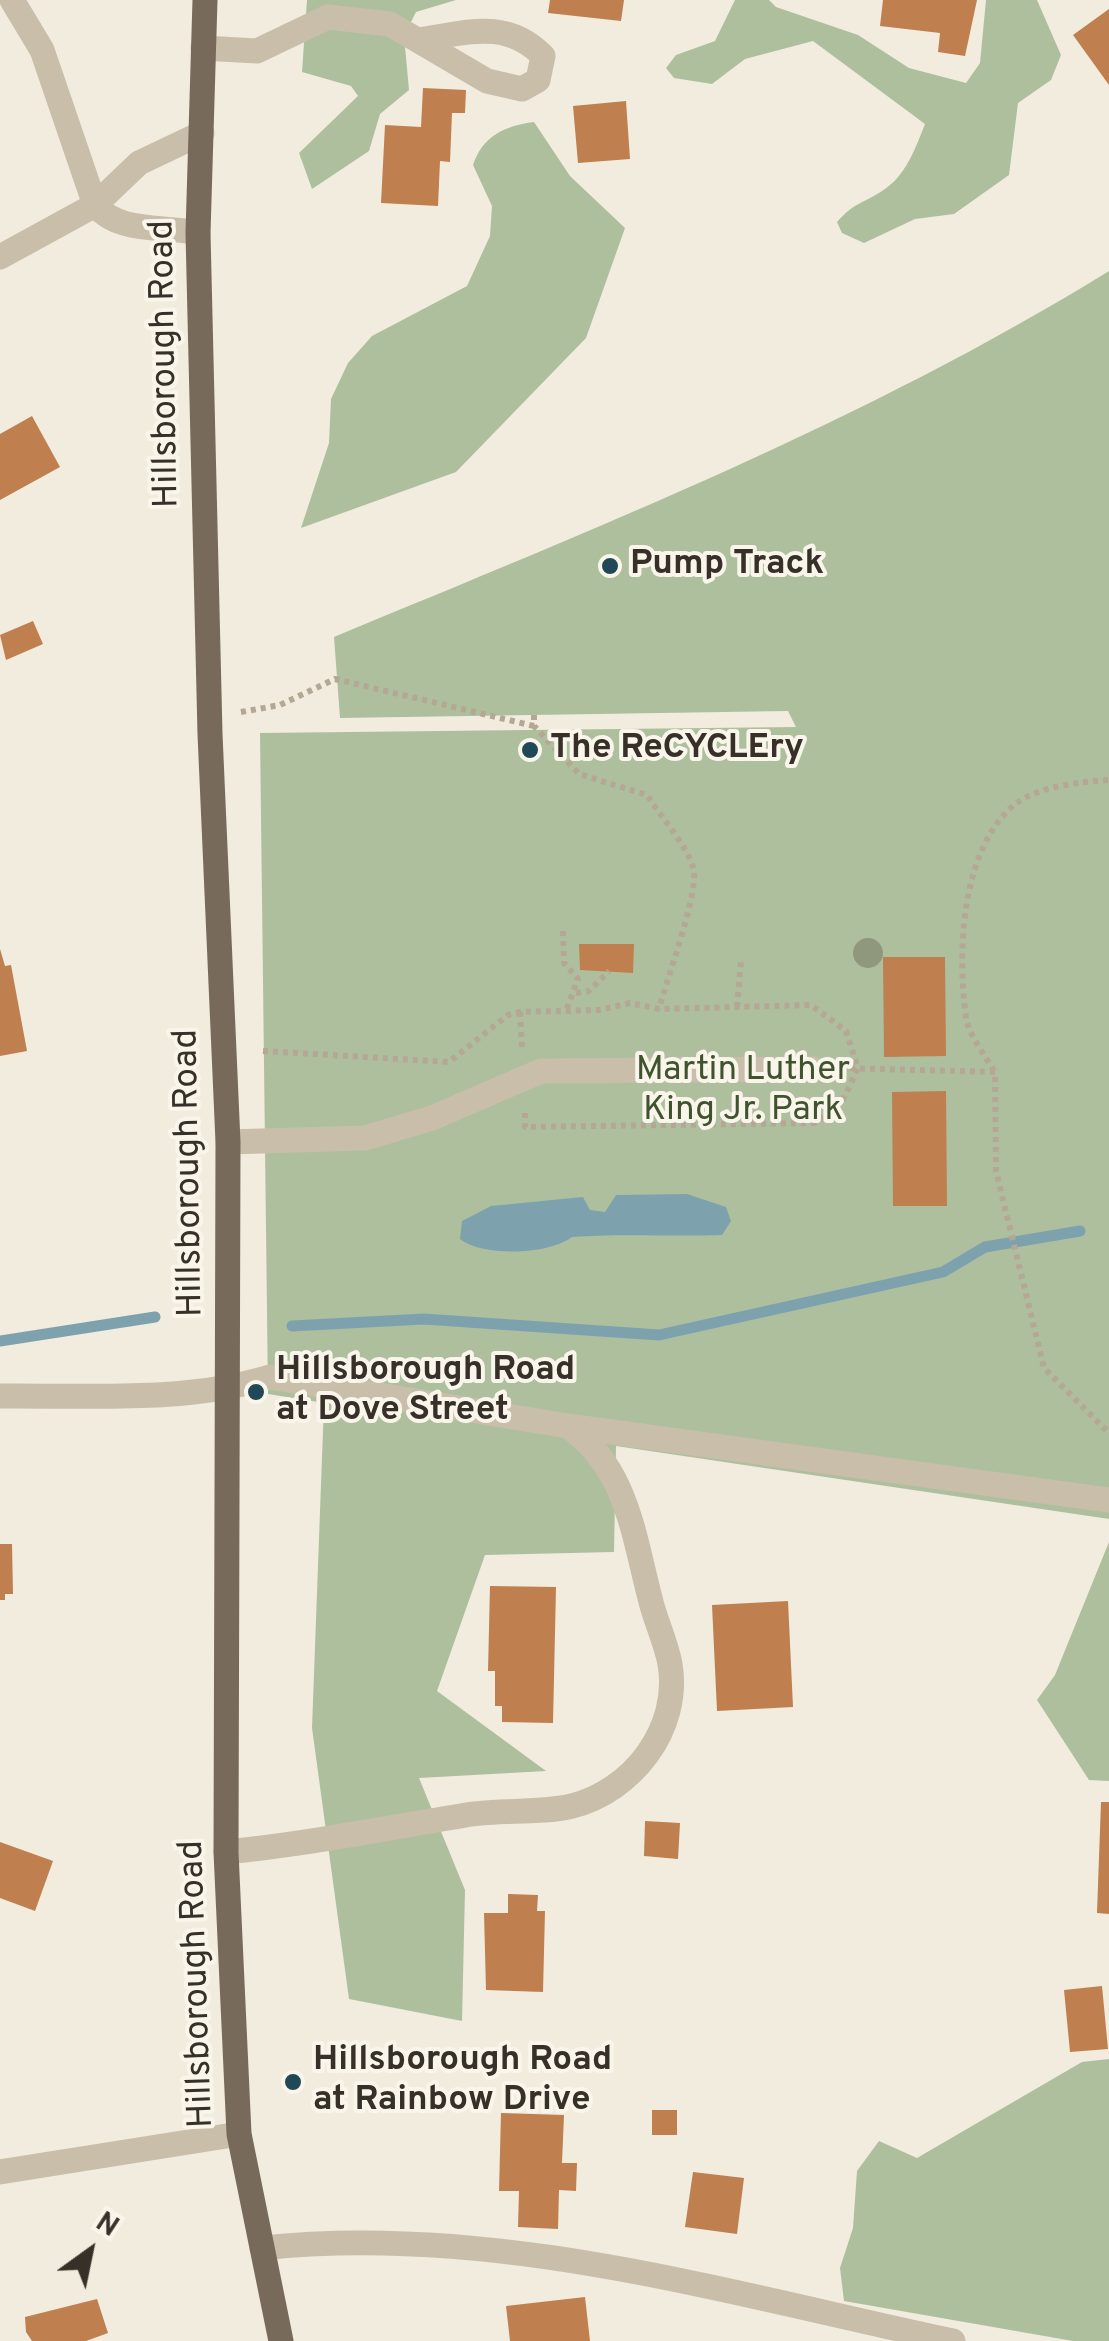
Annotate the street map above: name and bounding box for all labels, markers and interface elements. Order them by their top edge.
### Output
street label: Hillsborough Road [143,220,191,508]
place label: Pump Track [630,545,824,587]
marker: Pump Track [599,555,621,577]
place label: The ReCYCLEry [550,729,804,771]
marker: The ReCYCLEry [519,739,541,761]
street label: Hillsborough Road [167,1029,215,1317]
park label: Martin Luther King Jr. Park [636,1051,850,1133]
place label: Hillsborough Road at Dove Street [276,1351,575,1433]
marker: Hillsborough Road at Dove Street [245,1381,267,1403]
street label: Hillsborough Road [173,1839,225,2129]
place label: Hillsborough Road at Rainbow Drive [313,2041,612,2123]
marker: Hillsborough Road at Rainbow Drive [282,2071,304,2093]
north arrow [40,2201,140,2301]
text: N [88,2205,125,2246]

